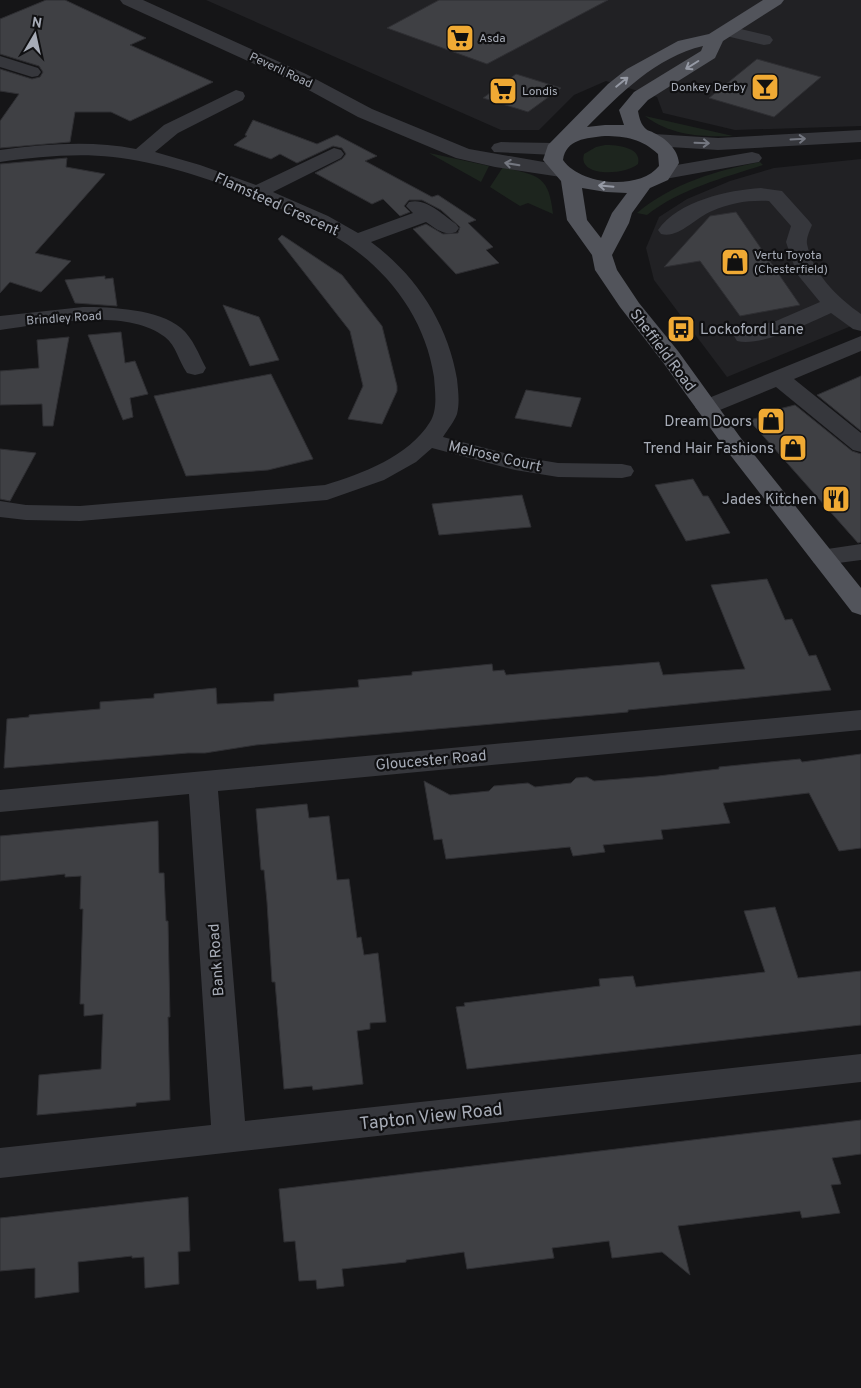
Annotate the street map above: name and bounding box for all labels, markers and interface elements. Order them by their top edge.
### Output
north arrow [10,10,60,60]
text: N [30,14,43,33]
supermarket icon: Asda [445,23,475,53]
place label: Asda [479,31,506,47]
street label: Peveril Road [246,49,315,92]
one-way arrow [686,60,700,70]
bar icon: Donkey Derby [750,72,780,102]
supermarket icon: Londis [488,76,518,106]
one-way arrow [615,77,628,88]
place label: Donkey Derby [671,80,746,96]
place label: Londis [522,84,558,100]
one-way arrow [790,134,806,143]
one-way arrow [694,139,710,148]
one-way arrow [505,159,521,169]
street label: Flamsteed Crescent [211,169,341,241]
one-way arrow [598,182,614,191]
shop icon: Vertu Toyota (Chesterfield) [720,247,750,277]
place label: Vertu Toyota (Chesterfield) [754,248,828,278]
street label: Sheffield Road [625,306,699,396]
street label: Brindley Road [26,308,102,330]
bus stop icon: Lockoford Lane [666,314,696,344]
place label: Lockoford Lane [700,321,804,340]
shop icon: Dream Doors [756,406,786,436]
place label: Dream Doors [664,413,752,432]
shop icon: Trend Hair Fashions [778,433,808,463]
street label: Melrose Court [446,438,543,477]
place label: Trend Hair Fashions [643,440,774,459]
restaurant icon: Jades Kitchen [821,484,851,514]
place label: Jades Kitchen [722,491,817,510]
street label: Gloucester Road [375,747,487,776]
street label: Bank Road [205,923,230,997]
street label: Tapton View Road [358,1099,504,1136]

